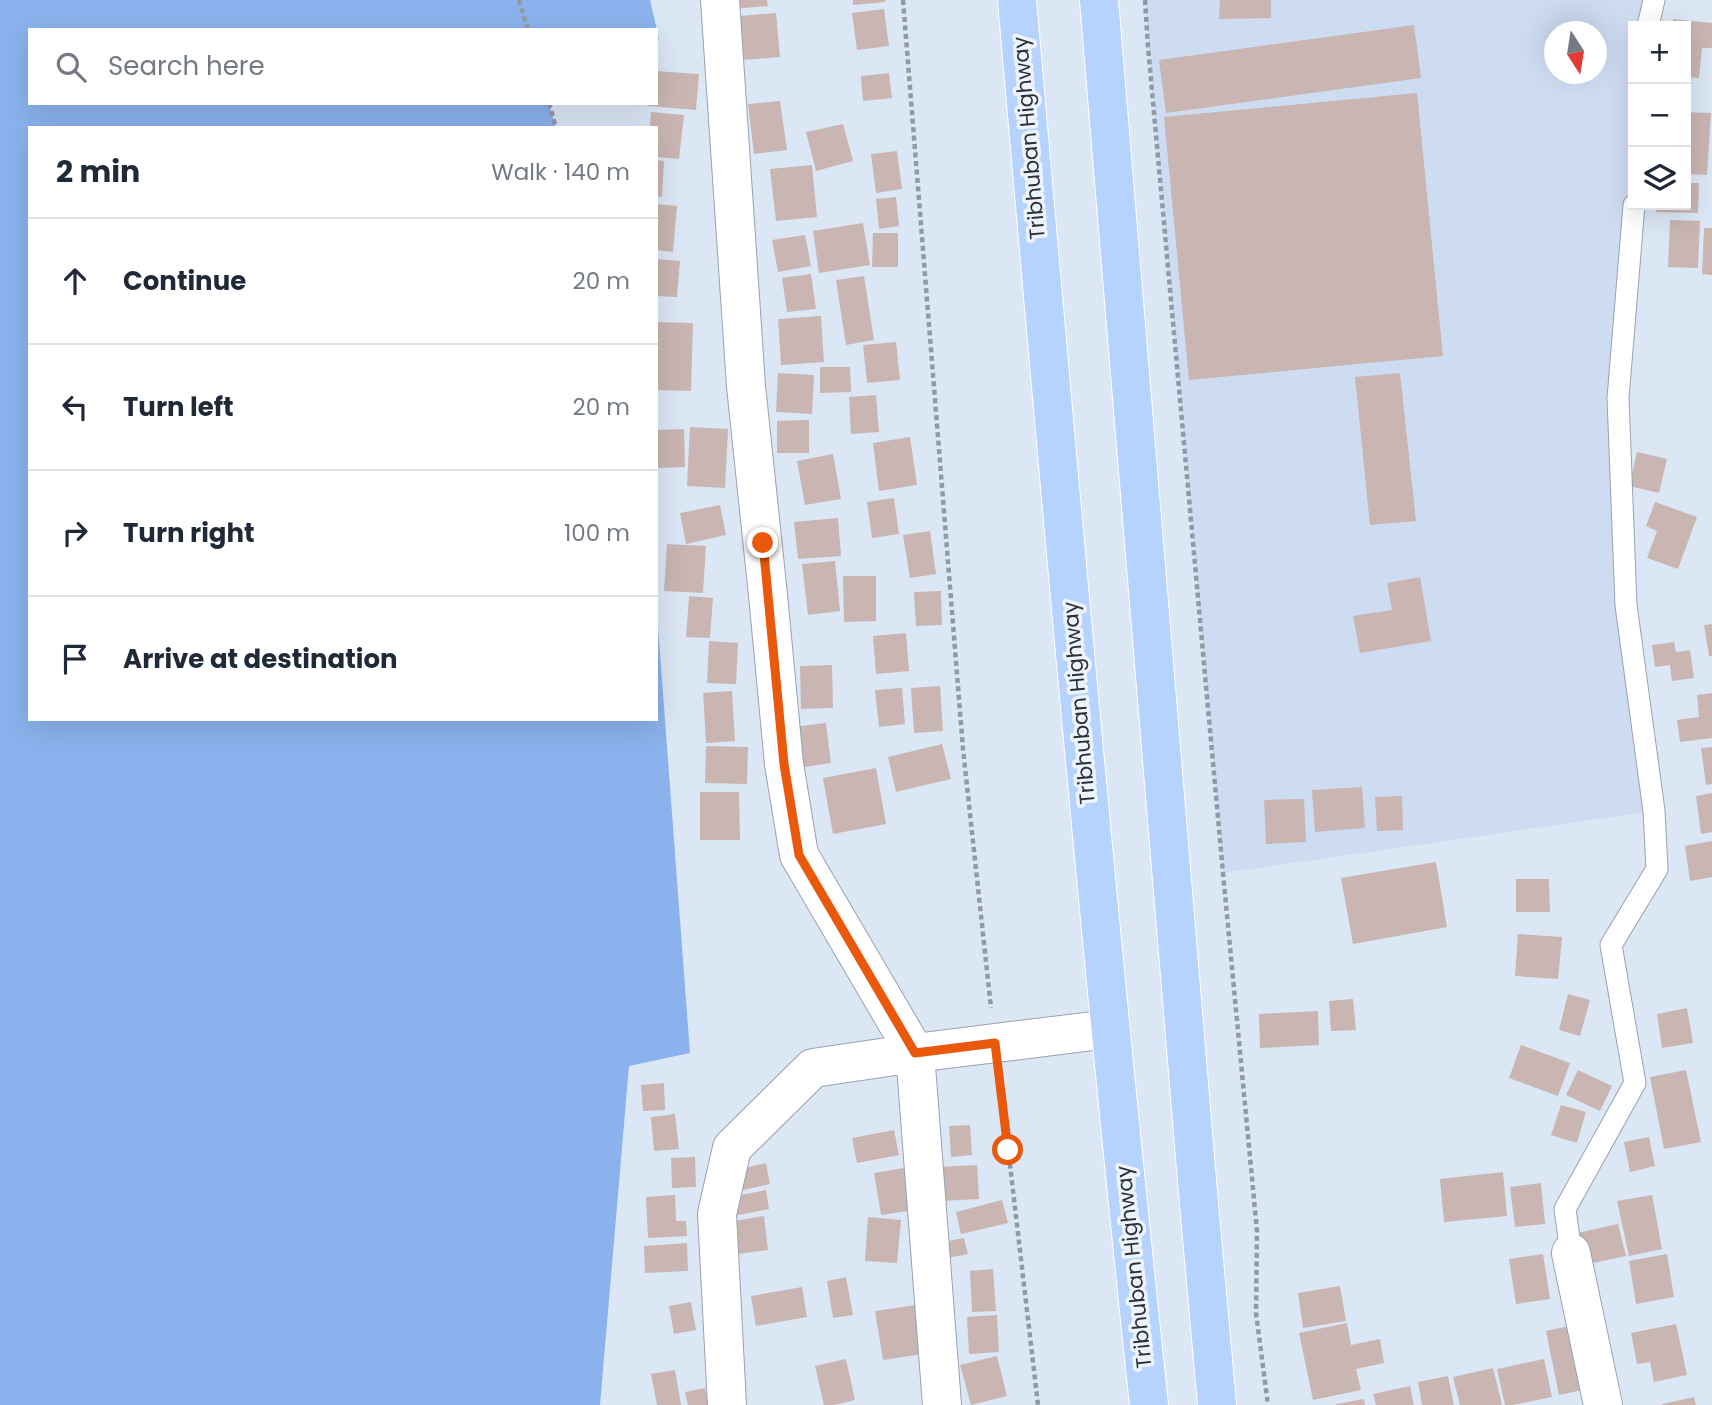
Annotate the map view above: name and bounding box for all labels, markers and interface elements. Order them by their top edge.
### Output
north arrow [1544,21,1607,84]
map controls [1628,21,1691,210]
button: + [1628,21,1691,84]
search box [28,28,658,105]
street label: Tribhuban Highway [1005,35,1052,241]
icon: search [52,48,90,86]
text: Search here [108,48,265,84]
button: − [1628,84,1691,147]
button: layers [1628,147,1691,210]
text: 2 min [56,150,140,193]
text: Walk · 140 m [491,156,630,188]
icon: ahead [56,262,94,300]
text: Continue [123,263,246,299]
text: 20 m [572,265,630,297]
icon: left [56,388,94,426]
text: Turn left [123,389,234,425]
text: 20 m [572,391,630,423]
icon: right [56,514,94,552]
text: Turn right [123,515,255,551]
text: 100 m [564,517,630,549]
route end [747,527,778,558]
street label: Tribhuban Highway [1055,600,1102,806]
icon: arrive [56,640,94,678]
text: Arrive at destination [123,641,398,677]
route start [992,1134,1023,1165]
street label: Tribhuban Highway [1108,1164,1159,1370]

